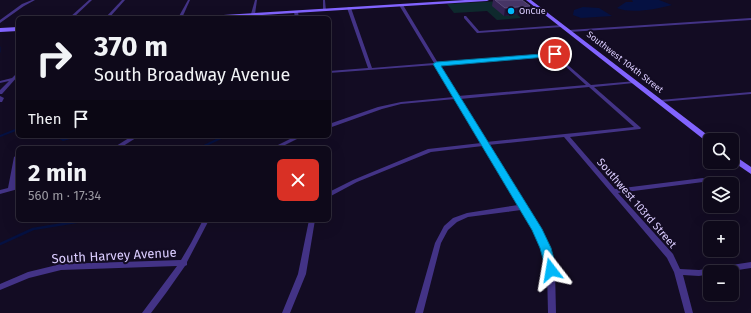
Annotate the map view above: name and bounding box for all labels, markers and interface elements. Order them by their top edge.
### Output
marker: OnCue [506,6,516,16]
place label: OnCue [519,6,546,16]
street label: Southwest 104th Street [585,29,666,95]
text: 370 m [94,30,168,63]
icon: right [28,32,80,84]
pin [538,37,572,71]
icon: arrive [544,43,566,65]
text: South Broadway Avenue [94,64,290,86]
icon: arrive [70,108,92,130]
text: Then [28,110,62,128]
map controls [703,133,739,301]
button: search [703,133,739,169]
street label: Southwest 103rd Street [594,156,679,251]
text: 2 min [28,159,87,187]
button: close [277,159,319,201]
button: layers [703,177,739,213]
text: 560 m · 17:34 [28,188,101,203]
button: + [703,221,739,257]
street label: South Harvey Avenue [51,245,177,266]
position arrow [530,249,572,291]
button: − [703,265,739,301]

